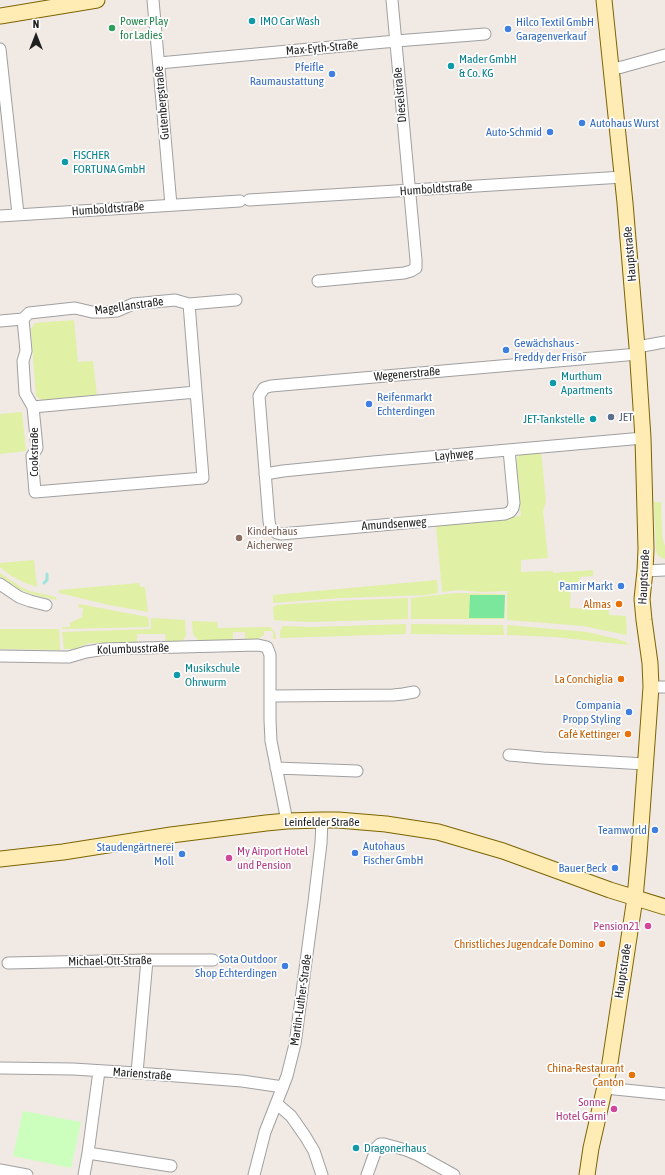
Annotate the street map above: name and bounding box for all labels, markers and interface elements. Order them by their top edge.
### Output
place label: Power Play for Ladies [120,14,169,42]
place label: IMO Car Wash [260,14,320,28]
place label: Hilco Textil GmbH Garagenverkauf [516,15,594,43]
north arrow [16,16,56,56]
marker: IMO Car Wash [247,16,257,26]
text: N [33,18,39,30]
marker: Power Play for Ladies [107,23,117,33]
marker: Hilco Textil GmbH Garagenverkauf [503,24,513,34]
street label: Max-Eyth-Straße [285,38,359,58]
place label: Mader GmbH & Co. KG [459,52,517,80]
place label: Pfeifle Raumaustattung [250,60,324,88]
marker: Mader GmbH & Co. KG [446,61,456,71]
street label: Gutenbergstraße [152,66,172,140]
street label: Dieselstraße [390,67,410,123]
marker: Pfeifle Raumaustattung [327,69,337,79]
place label: Autohaus Wurst [590,116,659,130]
marker: Autohaus Wurst [577,118,587,128]
place label: Auto-Schmid [486,125,542,139]
marker: Auto-Schmid [545,127,555,137]
place label: FISCHER FORTUNA GmbH [73,148,145,176]
marker: FISCHER FORTUNA GmbH [60,157,70,167]
street label: Humboldtstraße [399,179,473,199]
street label: Humboldtstraße [71,199,145,219]
street label: Hauptstraße [620,226,640,282]
street label: Magellanstraße [94,294,164,318]
place label: Gewächshaus - Freddy der Frisör [514,336,586,364]
marker: Gewächshaus - Freddy der Frisör [501,345,511,355]
street label: Wegenerstraße [373,364,441,384]
place label: Murthum Apartments [561,369,613,397]
marker: Murthum Apartments [548,378,558,388]
place label: Reifenmarkt Echterdingen [377,390,435,418]
marker: Reifenmarkt Echterdingen [364,399,374,409]
place label: JET [619,410,633,424]
place label: JET-Tankstelle [523,412,585,426]
marker: JET [606,412,616,422]
marker: JET-Tankstelle [588,414,598,424]
street label: Cookstraße [27,427,41,477]
street label: Layhweg [434,446,474,464]
street label: Amundsenweg [361,515,427,533]
place label: Kinderhaus Aicherweg [247,524,298,552]
marker: Kinderhaus Aicherweg [234,533,244,543]
street label: Hauptstraße [635,549,653,605]
place label: Pamir Markt [559,579,613,593]
marker: Pamir Markt [616,581,626,591]
place label: Almas [583,597,611,611]
marker: Almas [614,599,624,609]
street label: Kolumbusstraße [97,641,169,657]
place label: Musikschule Ohrwurm [185,661,240,689]
marker: Musikschule Ohrwurm [172,670,182,680]
place label: La Conchiglia [555,672,613,686]
marker: La Conchiglia [616,674,626,684]
place label: Compania Propp Styling [563,698,621,726]
marker: Compania Propp Styling [624,707,634,717]
place label: Café Kettinger [558,727,620,741]
marker: Café Kettinger [623,729,633,739]
street label: Leinfelder Straße [284,815,360,829]
place label: Teamworld [598,823,647,837]
marker: Teamworld [650,825,660,835]
place label: Autohaus Fischer GmbH [363,839,423,867]
place label: Staudengärtnerei Moll [97,840,174,868]
place label: My Airport Hotel und Pension [237,844,308,872]
marker: Autohaus Fischer GmbH [350,848,360,858]
marker: Staudengärtnerei Moll [177,849,187,859]
marker: My Airport Hotel und Pension [224,853,234,863]
place label: Bauer Beck [559,861,607,875]
marker: Bauer Beck [610,863,620,873]
place label: Pension21 [593,919,640,933]
marker: Pension21 [643,921,653,931]
place label: Christliches Jugendcafe Domino [454,937,594,951]
marker: Christliches Jugendcafe Domino [597,939,607,949]
street label: Hauptstraße [612,943,634,999]
place label: Sota Outdoor Shop Echterdingen [195,952,277,980]
street label: Michael-Ott-Straße [68,953,152,969]
street label: Martin-Luther-Straße [287,953,315,1047]
marker: Sota Outdoor Shop Echterdingen [280,961,290,971]
place label: China-Restaurant Canton [547,1061,624,1089]
street label: Marienstraße [112,1065,172,1083]
marker: China-Restaurant Canton [627,1070,637,1080]
place label: Sonne Hotel Garni [556,1095,606,1123]
marker: Sonne Hotel Garni [609,1104,619,1114]
place label: Dragonerhaus [364,1141,426,1155]
marker: Dragonerhaus [351,1143,361,1153]

